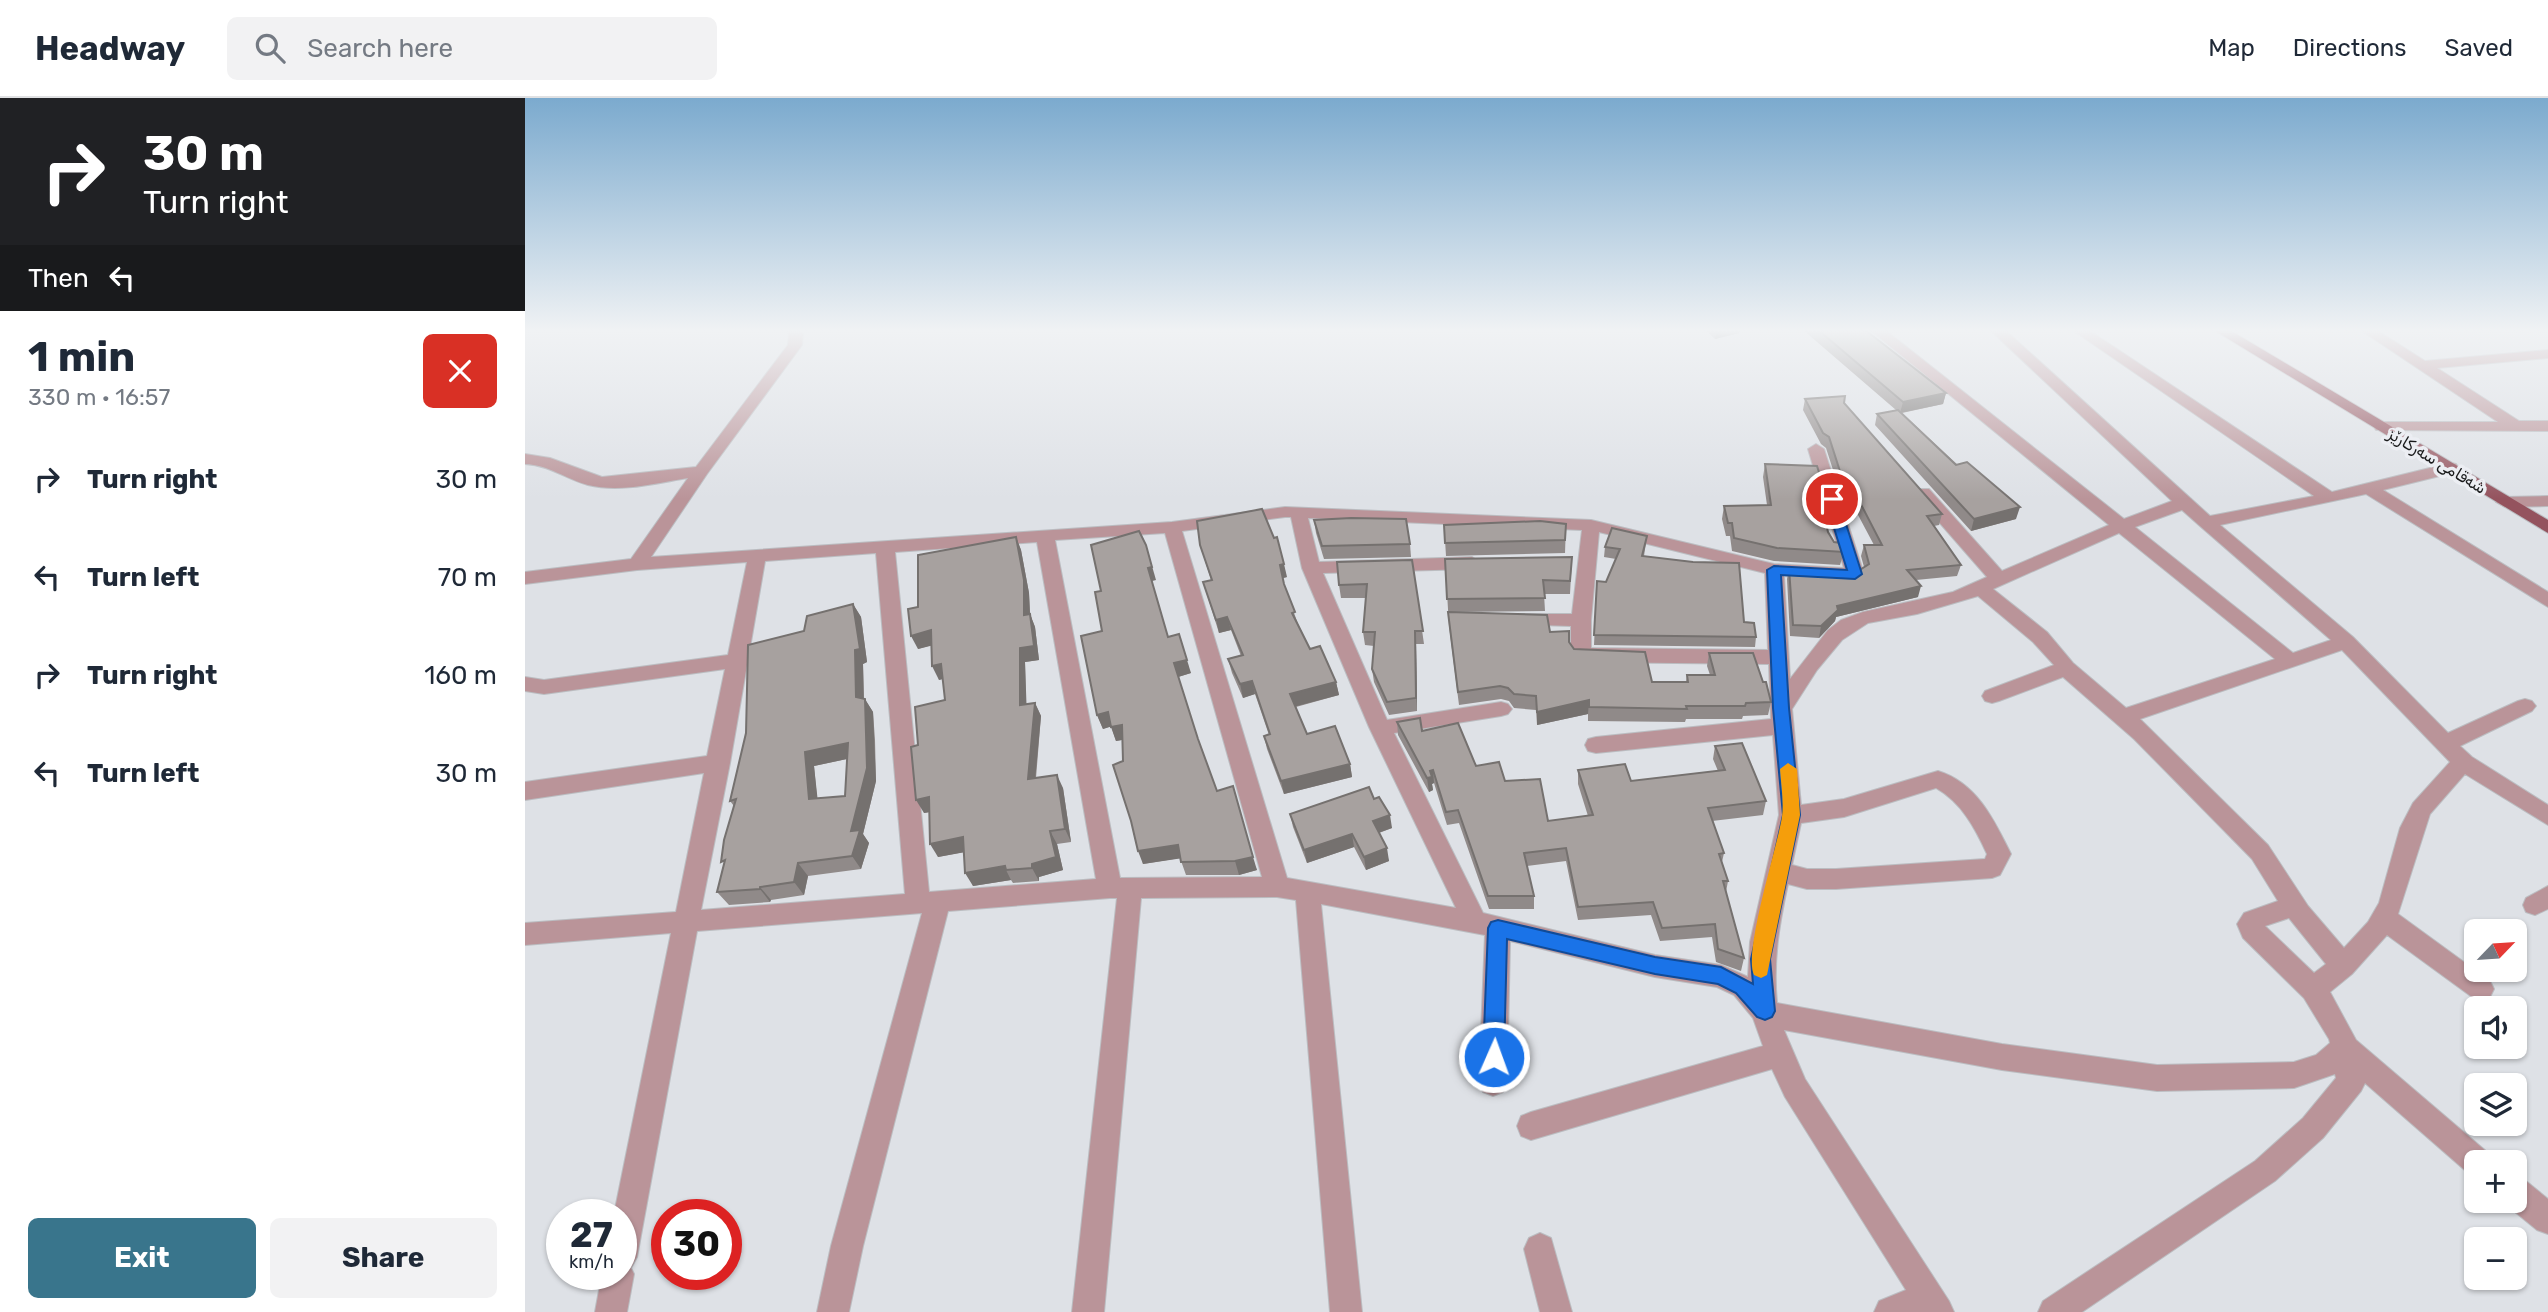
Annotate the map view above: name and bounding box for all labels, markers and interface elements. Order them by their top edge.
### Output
search box [227,17,717,80]
text: Headway [35,29,185,68]
icon: search [251,29,289,67]
text: Search here [307,33,453,64]
text: Map [2208,34,2255,62]
text: Directions [2293,34,2406,62]
text: Saved [2444,34,2513,62]
text: 30 m [143,124,264,182]
icon: right [28,126,119,217]
text: Turn right [143,183,288,221]
icon: left [103,259,141,297]
text: Then [28,263,89,294]
text: 1 min [28,332,135,382]
button: close [423,334,497,408]
text: 330 m · 16:57 [28,383,170,411]
street label: شەقامی سەرکارێز [2383,424,2490,499]
icon: right [28,460,66,498]
text: Turn right [87,464,217,495]
text: 30 m [435,464,497,495]
pin [1802,469,1862,529]
icon: arrive [1813,480,1851,518]
icon: left [28,558,66,596]
text: Turn left [87,562,199,593]
text: 70 m [438,562,497,593]
icon: right [28,656,66,694]
text: Turn right [87,660,217,691]
text: 160 m [424,660,497,691]
icon: left [28,754,66,792]
text: Turn left [87,758,199,789]
text: 30 m [435,758,497,789]
north arrow [2464,919,2527,982]
map controls [2464,919,2527,1290]
button: sound [2464,996,2527,1059]
position arrow [1457,1020,1531,1094]
button: layers [2464,1073,2527,1136]
button: + [2464,1150,2527,1213]
speed limit sign: 30 [651,1199,742,1290]
text: 27 [570,1214,613,1256]
button: Exit [28,1218,256,1298]
button: Share [270,1218,497,1298]
button: − [2464,1227,2527,1290]
text: km/h [569,1251,614,1273]

